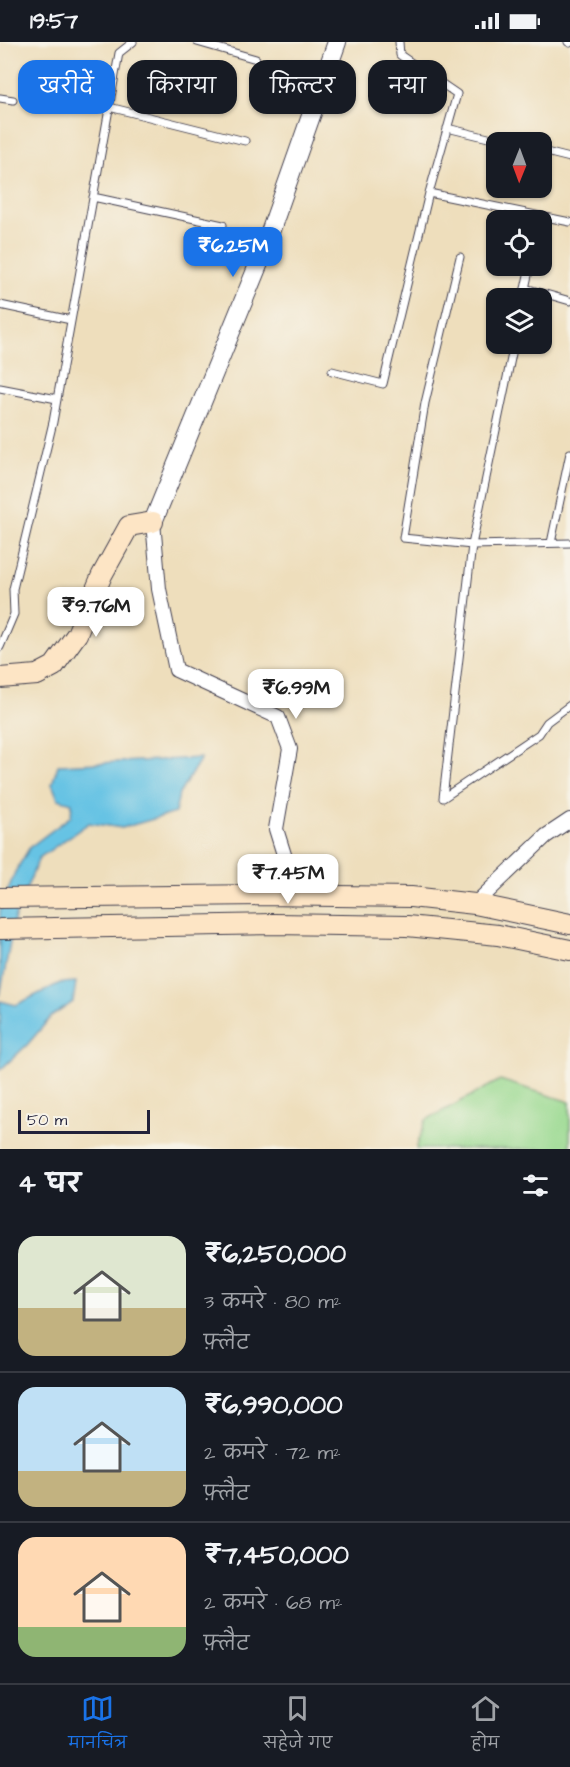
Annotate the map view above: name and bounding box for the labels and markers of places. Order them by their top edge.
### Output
pin: ₹6.25M [184,227,282,278]
pin: ₹9.76M [47,587,145,638]
pin: ₹6.99M [247,669,345,720]
pin: ₹7.45M [239,854,337,905]

